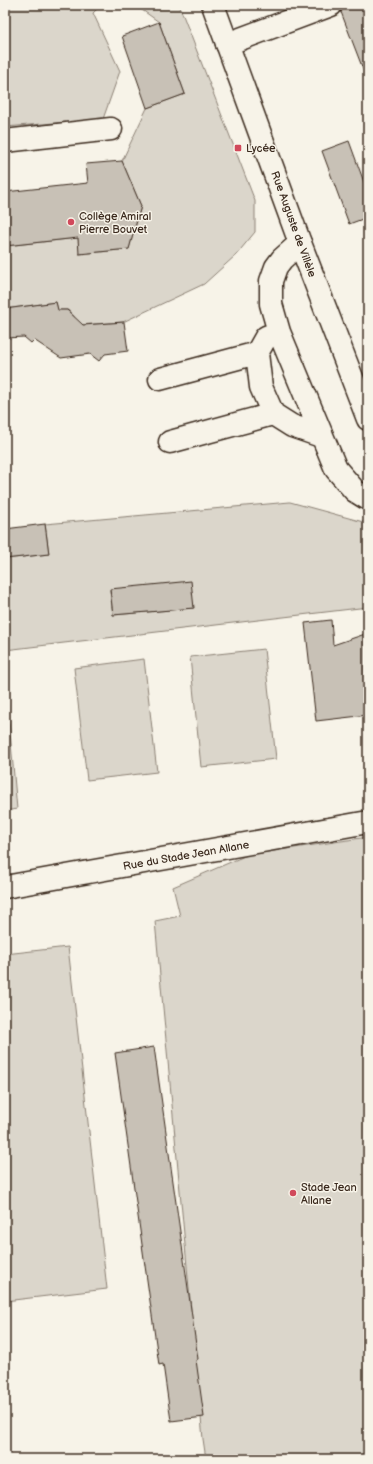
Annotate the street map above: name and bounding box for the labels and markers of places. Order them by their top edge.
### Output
place label: Lycée [246,142,276,155]
marker: Lycée [233,143,243,153]
place label: Collège Amiral Pierre Bouvet [79,210,151,236]
marker: Collège Amiral Pierre Bouvet [66,217,76,227]
place label: Stade Jean Allane [301,1181,357,1207]
marker: Stade Jean Allane [288,1188,298,1198]

